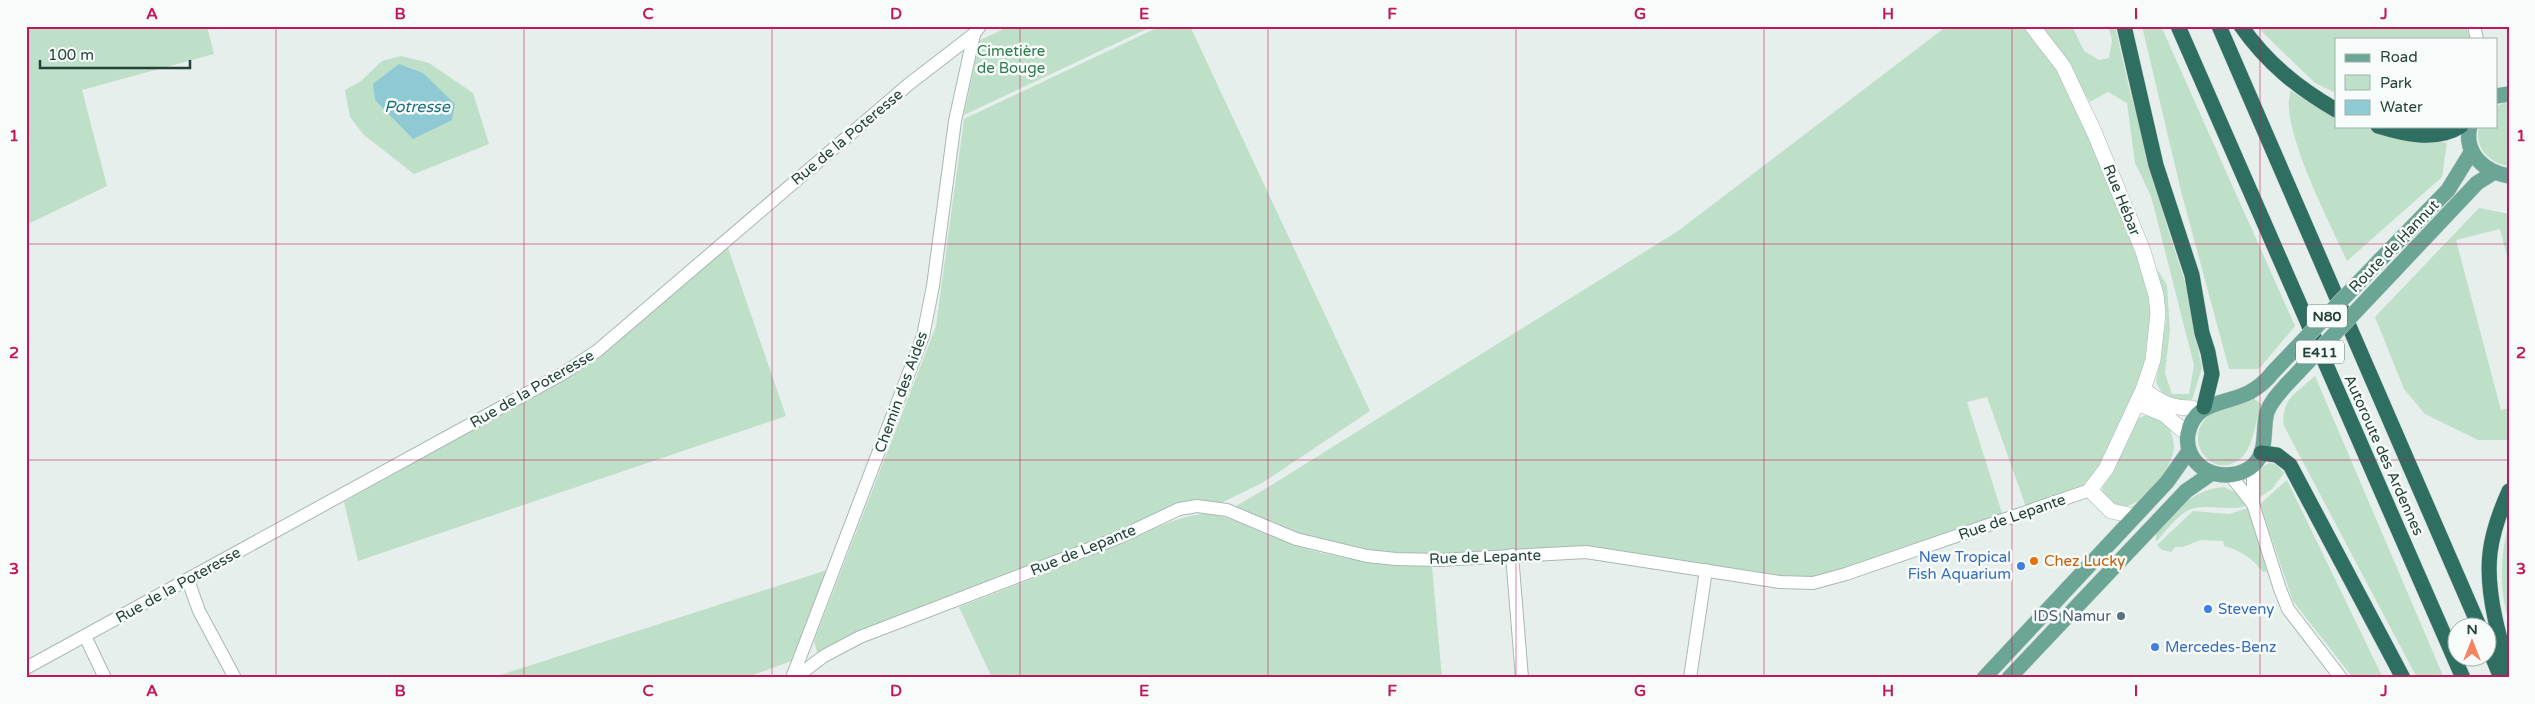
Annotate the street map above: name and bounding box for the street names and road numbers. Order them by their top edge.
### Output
street label: Rue de la Poteresse [788,85,906,189]
street label: Rue Hébar [2100,162,2145,239]
street label: Route de Hannut [2345,196,2443,296]
road number: N80 [2307,304,2347,328]
street label: Chemin des Aides [871,329,931,455]
road number: E411 [2296,341,2344,364]
street label: Rue de la Poteresse [467,346,597,432]
street label: Autoroute des Ardennes [2340,372,2428,538]
street label: Rue de Lepante [1956,490,2068,544]
street label: Rue de Lepante [1028,521,1138,579]
street label: Rue de la Poteresse [112,543,244,627]
street label: Rue de Lepante [1429,546,1541,568]

